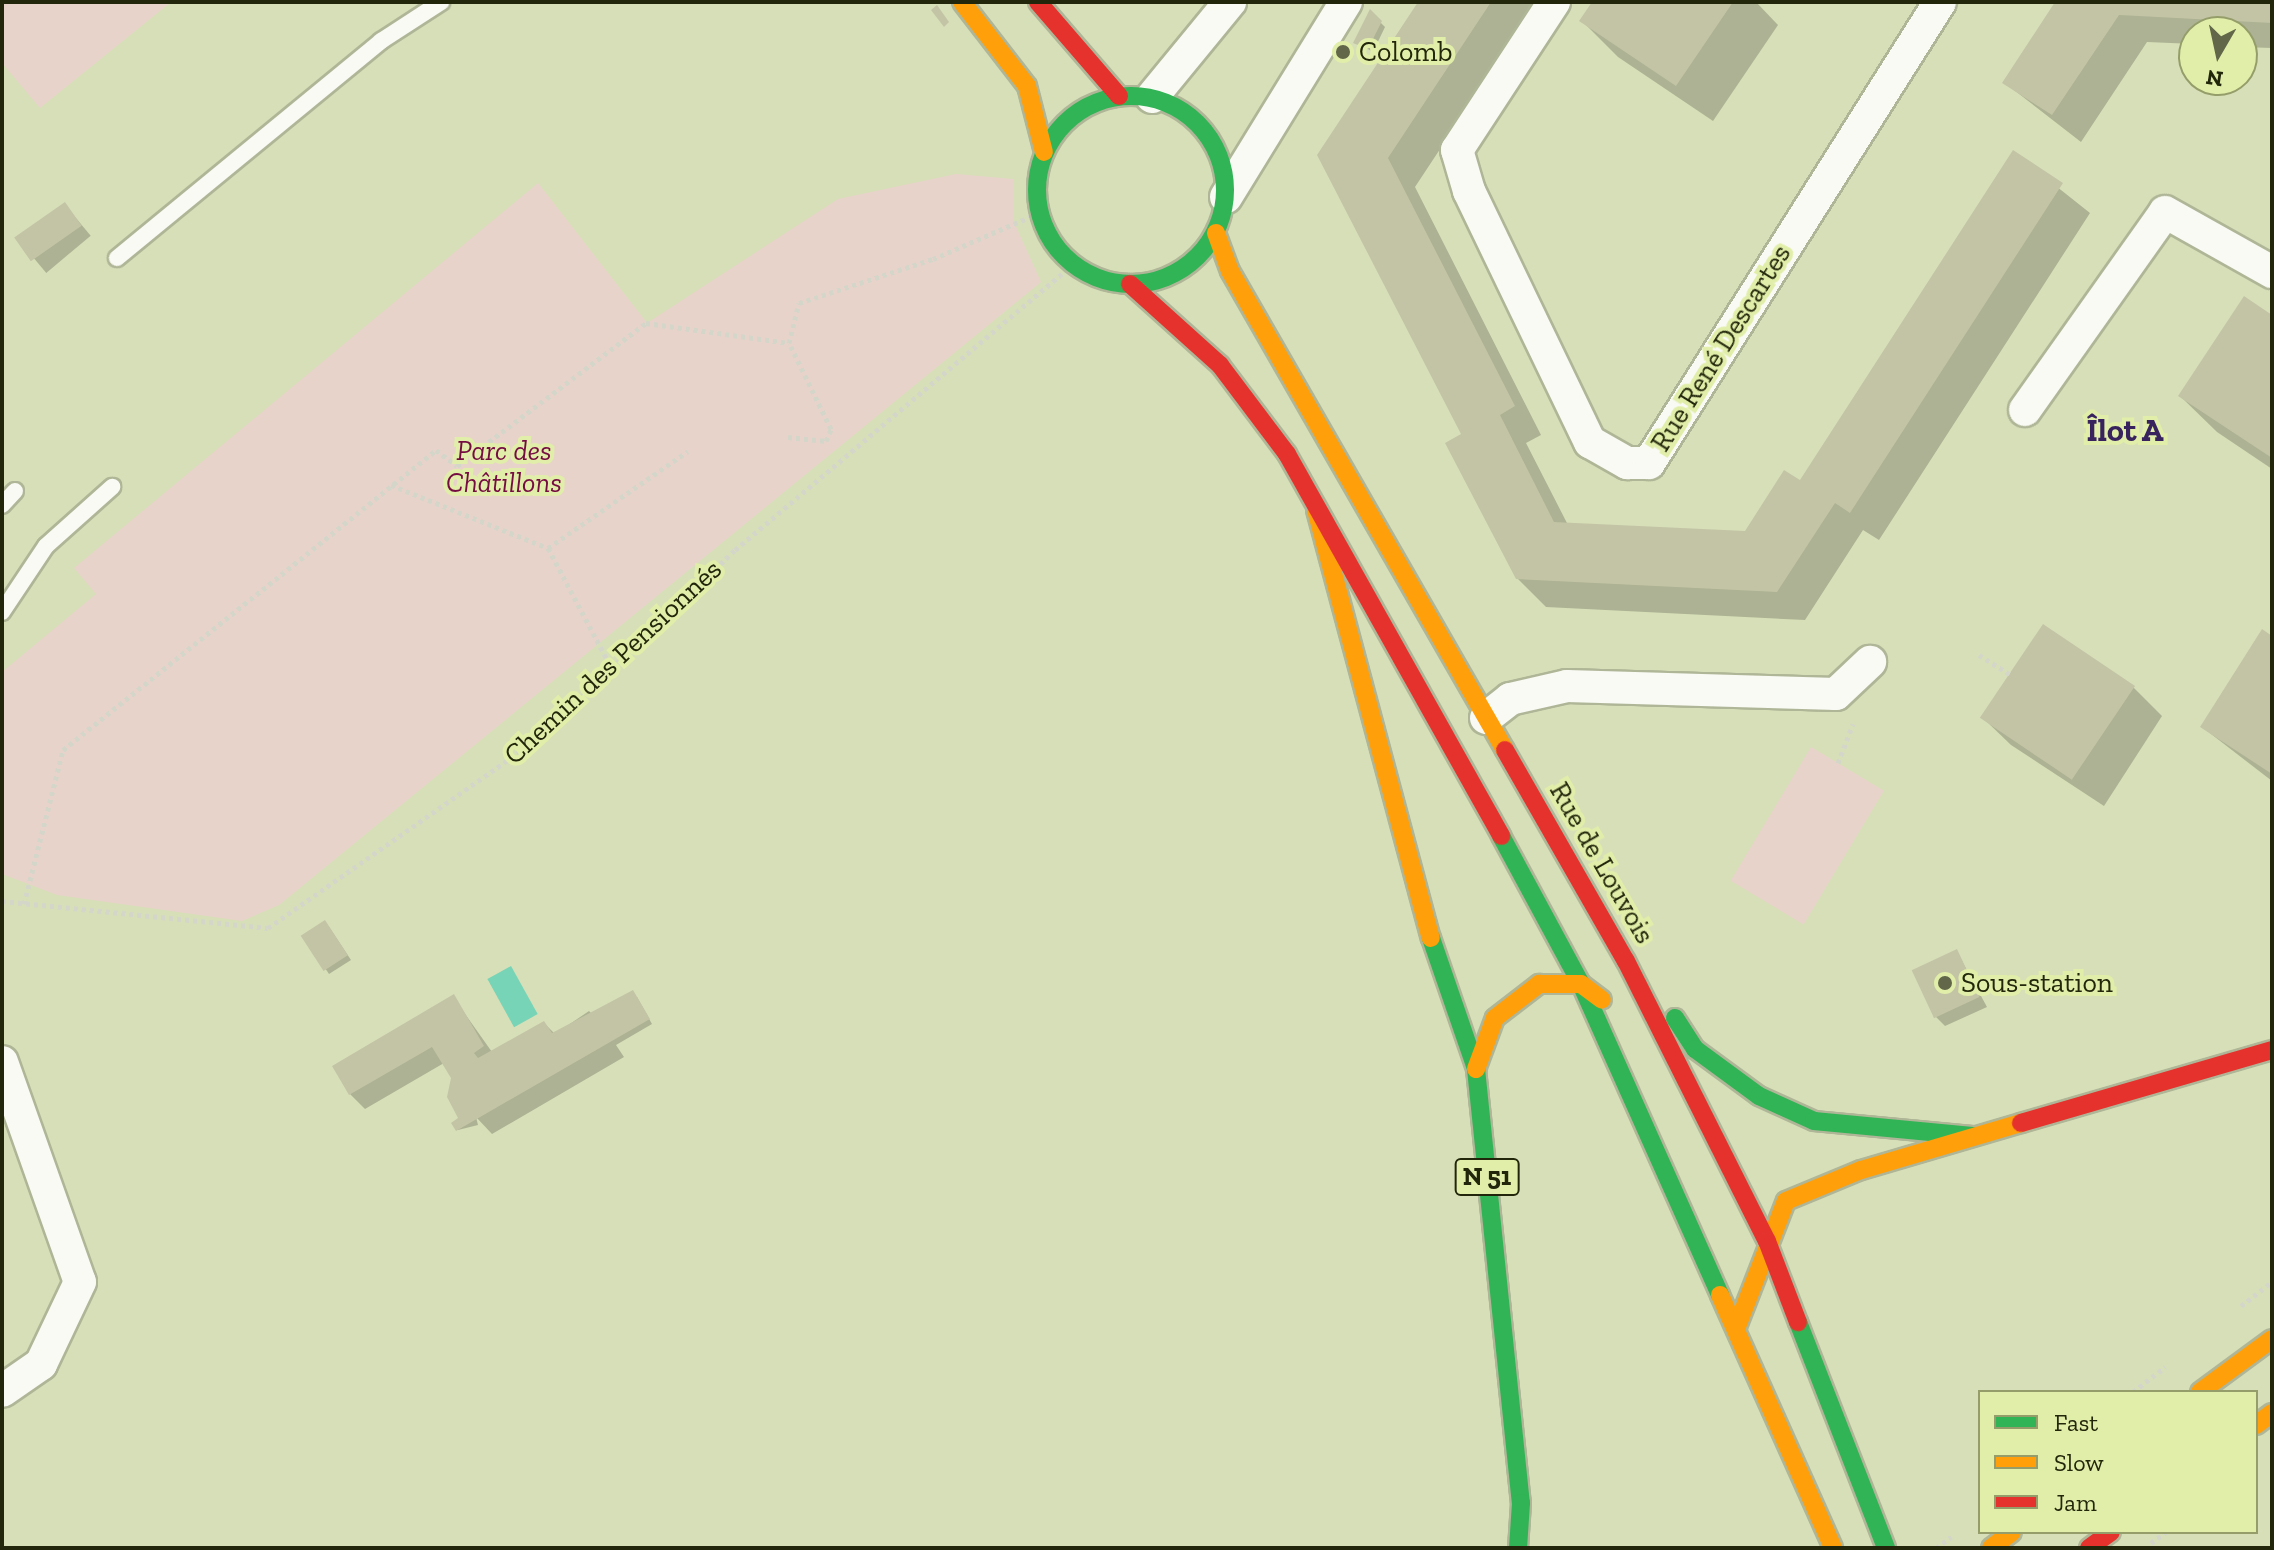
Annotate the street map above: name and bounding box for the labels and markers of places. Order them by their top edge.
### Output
place label: Colomb [1359,35,1452,69]
marker: Colomb [1334,43,1352,61]
place label: Sous-station [1961,966,2113,1000]
marker: Sous-station [1936,974,1954,992]

